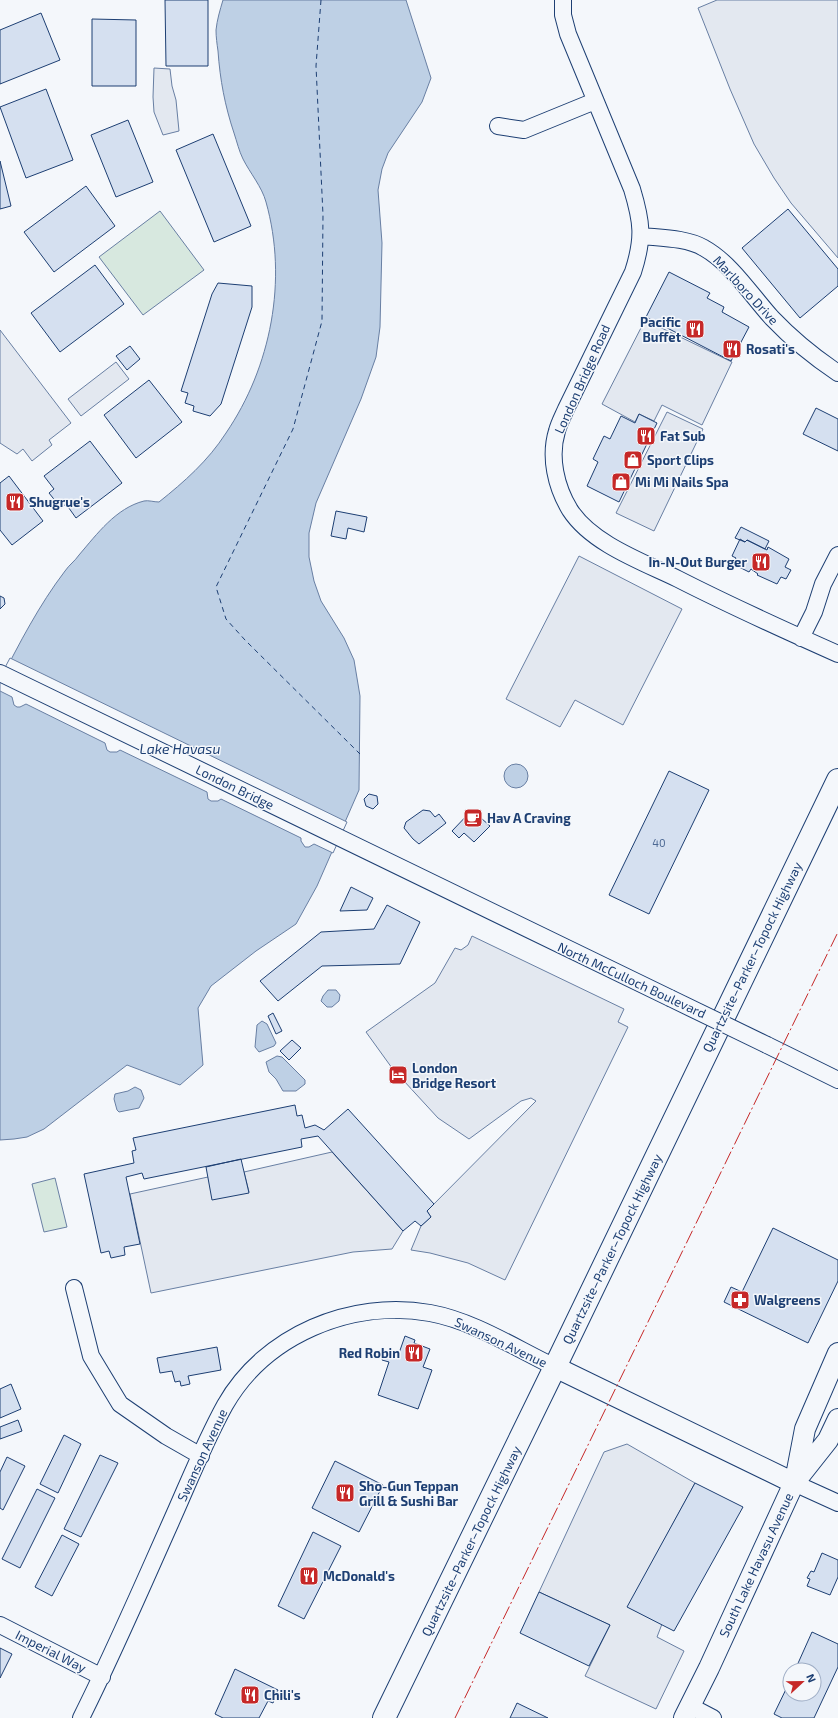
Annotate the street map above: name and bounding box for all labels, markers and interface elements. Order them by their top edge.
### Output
street label: Marlboro Drive [710,252,782,328]
place label: Pacific Buffet [640,314,682,345]
restaurant icon: Pacific Buffet [684,318,706,340]
street label: London Bridge Road [551,322,613,436]
restaurant icon: Rosati's [721,338,743,360]
place label: Rosati's [746,341,795,357]
restaurant icon: Fat Sub [635,425,657,447]
place label: Fat Sub [660,428,706,444]
shop icon: Sport Clips [622,449,644,471]
place label: Sport Clips [647,452,714,468]
shop icon: Mi Mi Nails Spa [610,471,632,493]
place label: Mi Mi Nails Spa [635,474,729,490]
restaurant icon: Shugrue's [4,491,26,513]
place label: Shugrue's [29,494,90,510]
restaurant icon: In-N-Out Burger [750,551,772,573]
place label: In-N-Out Burger [649,554,747,570]
water label: Lake Havasu [140,740,220,757]
street label: London Bridge [193,761,277,813]
cafe icon: Hav A Craving [462,807,484,829]
place label: Hav A Craving [487,810,571,826]
house number: 40 [652,836,666,849]
street label: Quartzsite–Parker–Topock Highway [699,859,805,1055]
street label: North McCulloch Boulevard [555,939,709,1021]
place label: London Bridge Resort [412,1060,497,1091]
hotel icon: London Bridge Resort [387,1064,409,1086]
street label: Quartzsite–Parker–Topock Highway [559,1151,665,1347]
pharmacy icon: Walgreens [729,1289,751,1311]
place label: Walgreens [754,1292,821,1308]
street label: Swanson Avenue [452,1314,550,1370]
restaurant icon: Red Robin [403,1342,425,1364]
place label: Red Robin [339,1345,400,1361]
street label: Swanson Avenue [174,1406,230,1504]
street label: Quartzsite–Parker–Topock Highway [418,1443,524,1639]
place label: Sho-Gun Teppan Grill & Sushi Bar [359,1478,459,1509]
restaurant icon: Sho-Gun Teppan Grill & Sushi Bar [334,1482,356,1504]
street label: South Lake Havasu Avenue [715,1490,797,1640]
restaurant icon: McDonald's [298,1565,320,1587]
place label: McDonald's [323,1568,395,1584]
street label: Imperial Way [13,1626,89,1676]
north arrow [782,1662,822,1702]
text: N [804,1672,819,1684]
restaurant icon: Chili's [239,1684,261,1706]
place label: Chili's [264,1687,301,1703]

